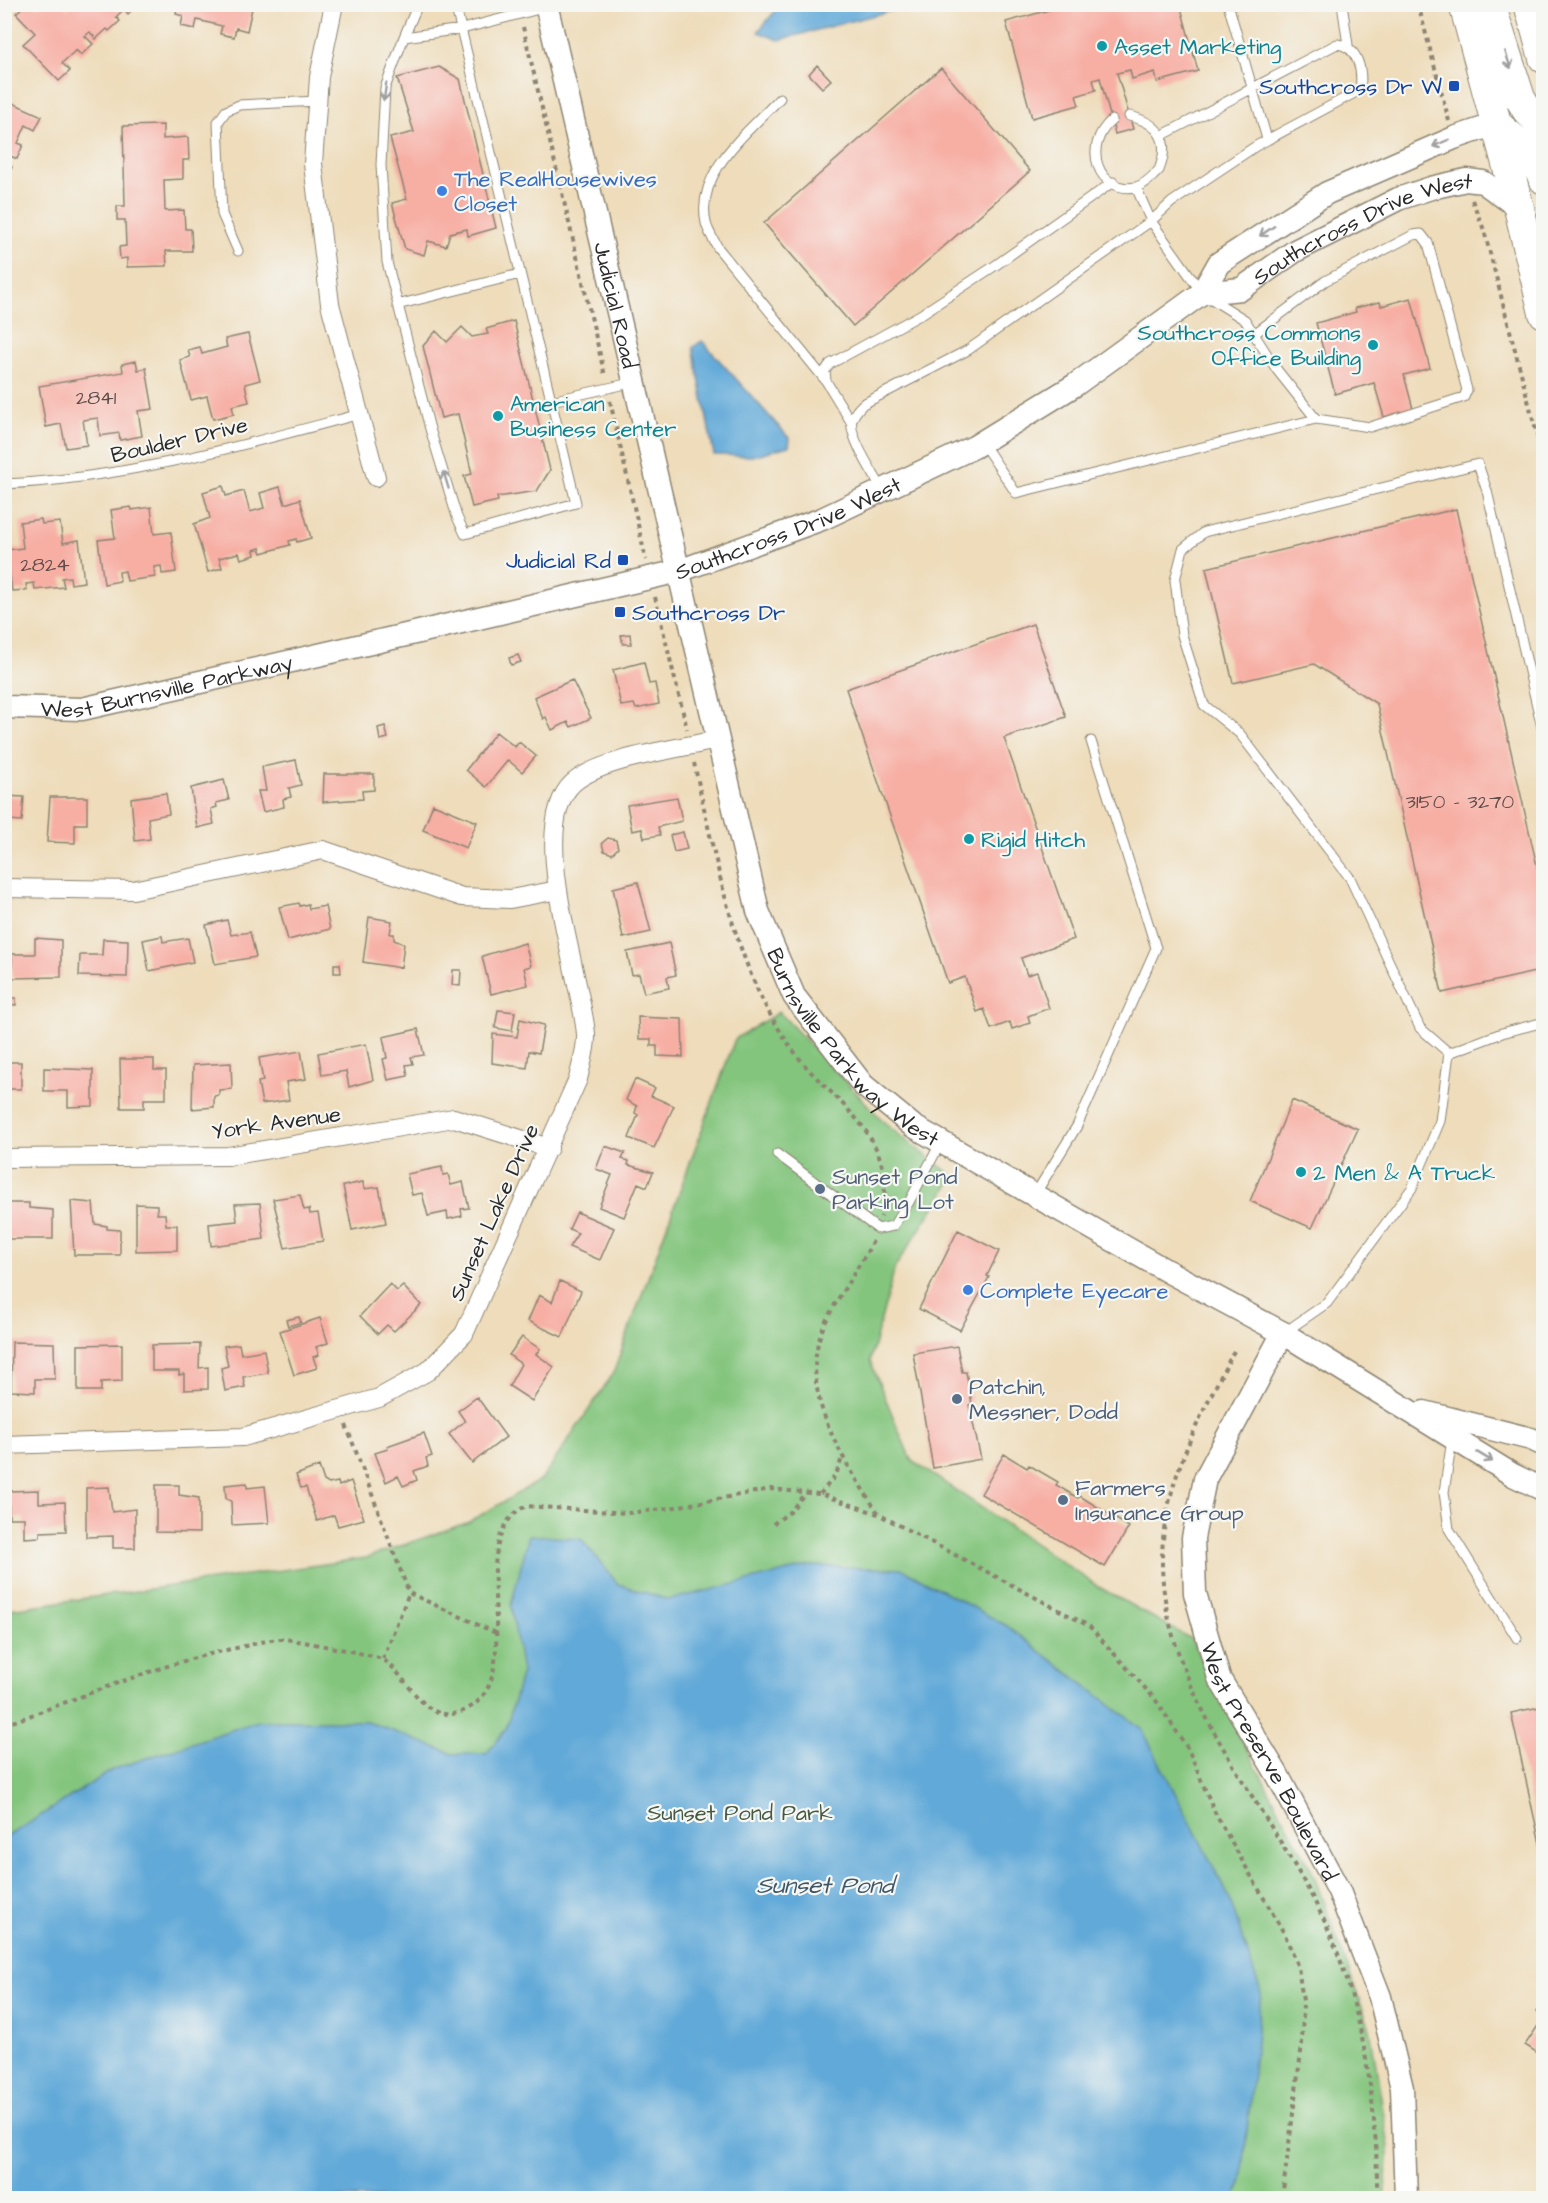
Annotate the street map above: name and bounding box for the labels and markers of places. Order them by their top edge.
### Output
place label: Asset Marketing [1114,32,1281,64]
marker: Asset Marketing [1095,39,1109,53]
place label: Southcross Dr W [1259,72,1442,103]
marker: Southcross Dr W [1447,79,1461,93]
place label: The RealHousewives Closet [454,164,657,220]
marker: The RealHousewives Closet [435,184,449,198]
place label: Southcross Commons Office Building [1138,318,1361,375]
marker: Southcross Commons Office Building [1366,338,1380,352]
place label: American Business Center [510,389,676,445]
marker: American Business Center [491,409,505,423]
place label: Judicial Rd [506,546,611,577]
marker: Judicial Rd [616,553,630,567]
place label: Southcross Dr [632,598,785,629]
marker: Southcross Dr [613,605,627,619]
place label: Rigid Hitch [981,825,1085,857]
marker: Rigid Hitch [962,832,976,846]
place label: 2 Men & A Truck [1313,1158,1496,1189]
place label: Sunset Pond Parking Lot [832,1162,958,1219]
marker: 2 Men & A Truck [1294,1165,1308,1179]
marker: Sunset Pond Parking Lot [813,1182,827,1196]
place label: Complete Eyecare [980,1276,1169,1308]
marker: Complete Eyecare [961,1283,975,1297]
place label: Patchin, Messner, Dodd [969,1372,1118,1428]
marker: Patchin, Messner, Dodd [950,1392,964,1406]
place label: Farmers Insurance Group [1075,1473,1244,1529]
marker: Farmers Insurance Group [1056,1493,1070,1507]

